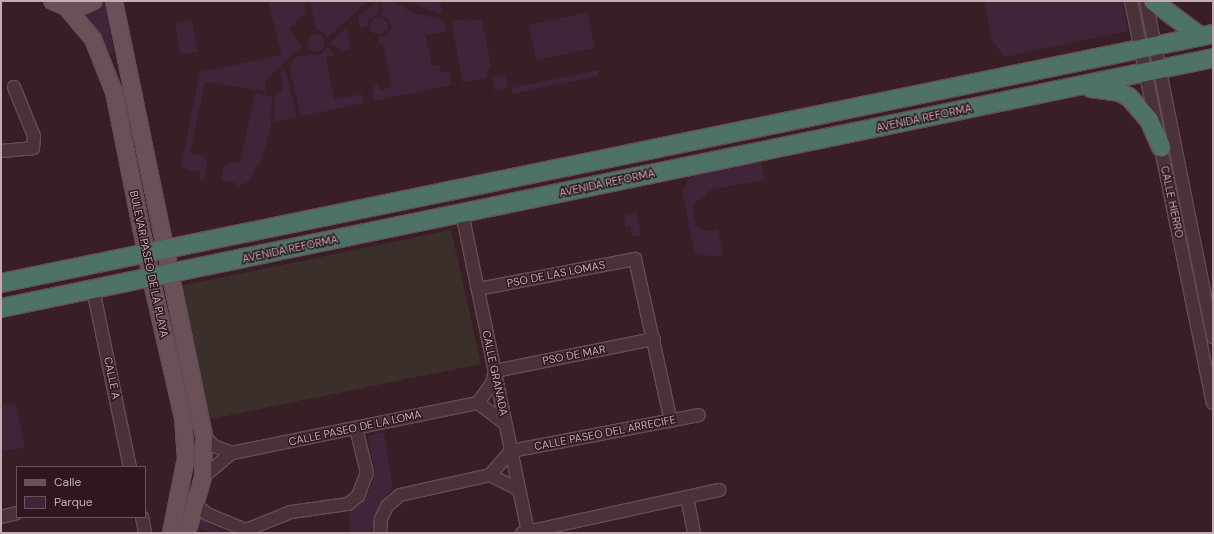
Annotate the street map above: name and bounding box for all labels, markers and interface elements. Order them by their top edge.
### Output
street label: AVENIDA REFORMA [875,101,973,135]
street label: CALLE HIERRO [1158,165,1186,239]
street label: AVENIDA REFORMA [558,166,656,200]
street label: BULEVAR PASEO DE LA PLAYA [127,189,171,339]
street label: AVENIDA REFORMA [241,232,339,266]
street label: PSO DE LAS LOMAS [506,258,606,290]
street label: CALLE GRANADA [479,329,511,417]
street label: PSO DE MAR [541,342,607,368]
street label: CALLE A [101,356,123,400]
street label: CALLE PASEO DE LA LOMA [287,407,423,449]
street label: CALLE PASEO DEL ARRECIFE [533,413,677,453]
legend [16,466,146,518]
text: Calle [54,474,81,490]
text: Parque [54,494,93,510]

